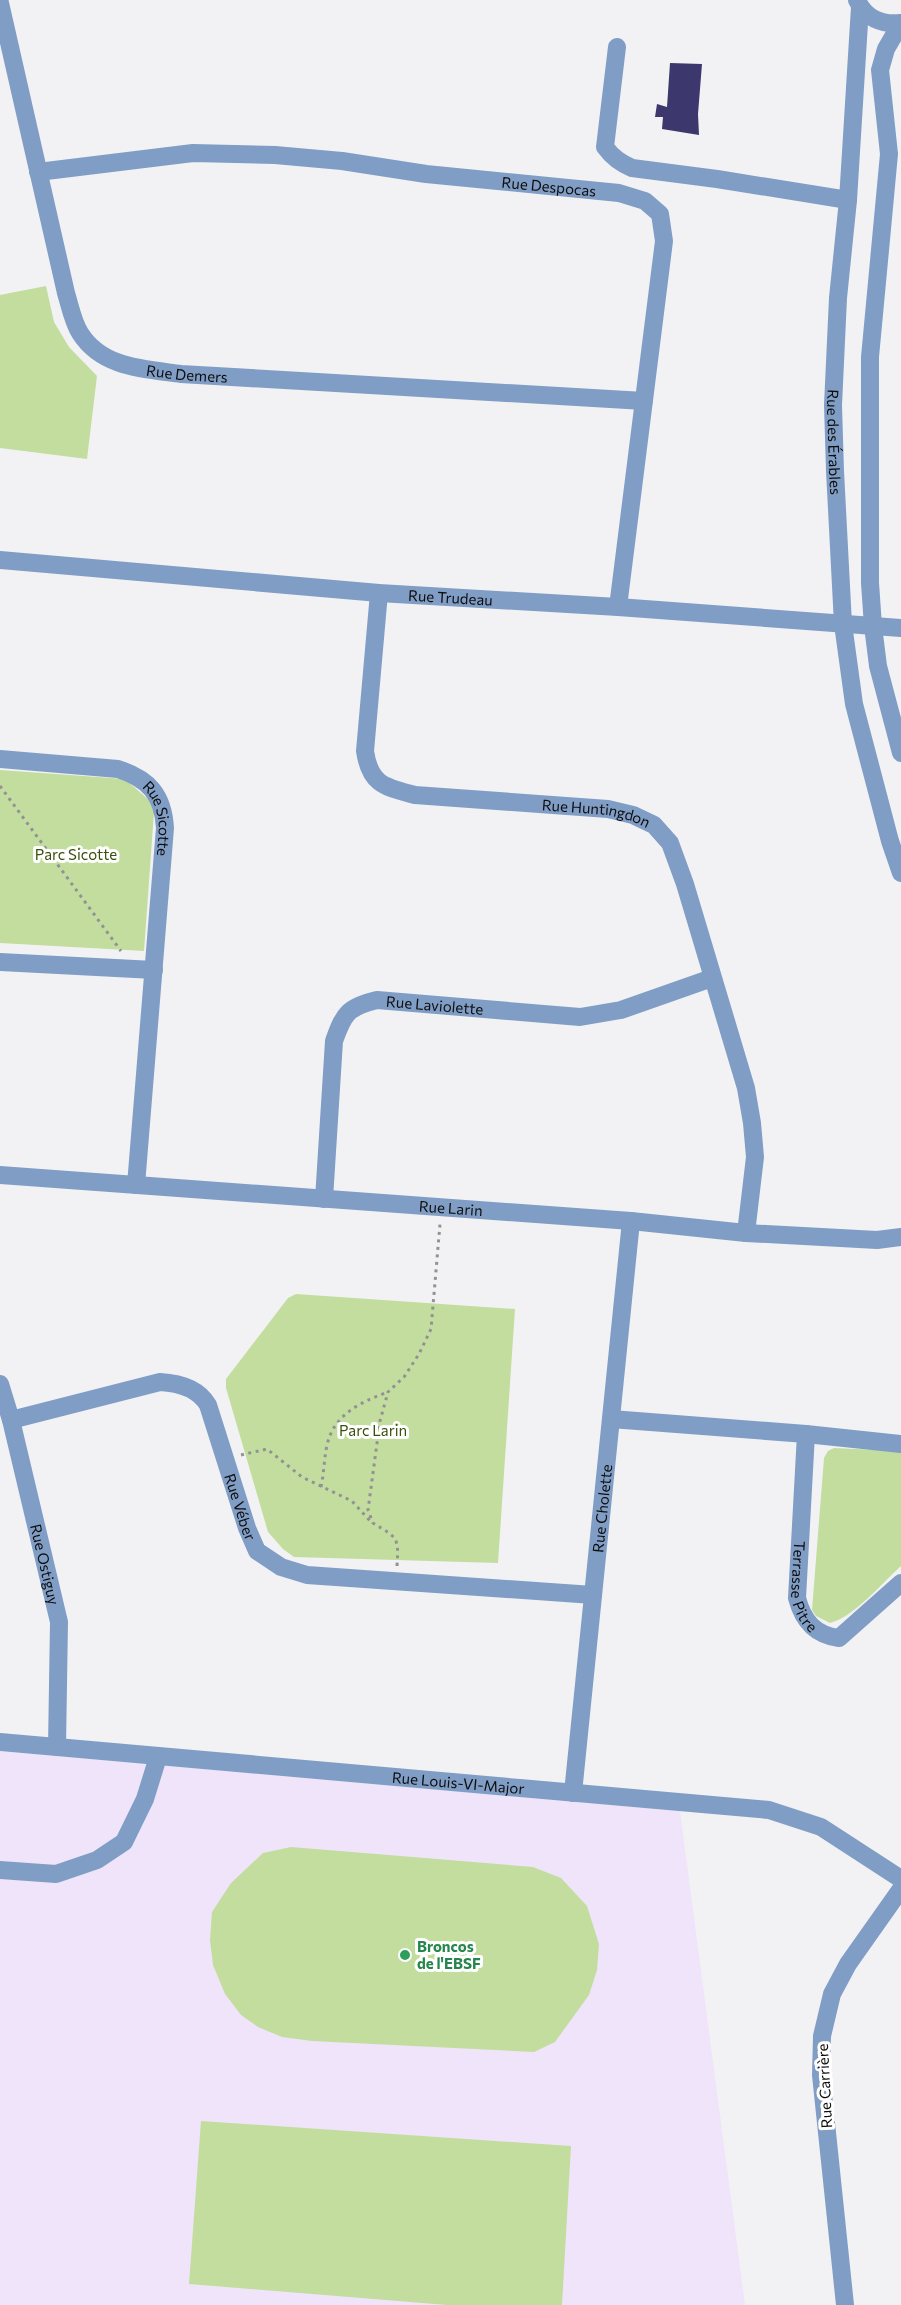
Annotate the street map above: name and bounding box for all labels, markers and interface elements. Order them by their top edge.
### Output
street label: Rue Despocas [501,172,597,200]
street label: Rue Demers [145,361,228,386]
street label: Rue des Érables [824,389,845,495]
street label: Rue Trudeau [408,586,493,609]
street label: Rue Sicotte [140,777,174,857]
street label: Rue Huntingdon [541,795,653,831]
park label: Parc Sicotte [35,845,117,863]
street label: Rue Laviolette [385,992,484,1018]
street label: Rue Larin [418,1197,483,1219]
park label: Parc Larin [339,1421,407,1439]
street label: Rue Cholette [588,1463,615,1554]
street label: Rue Véber [221,1471,260,1543]
street label: Rue Ostiguy [27,1522,64,1607]
street label: Terrasse Pitre [788,1541,821,1636]
street label: Rue Louis-VI-Major [391,1768,525,1797]
place label: Broncos de l'EBSF [417,1937,481,1972]
marker: Broncos de l'EBSF [398,1948,412,1962]
street label: Rue Carrière [813,2043,835,2129]

